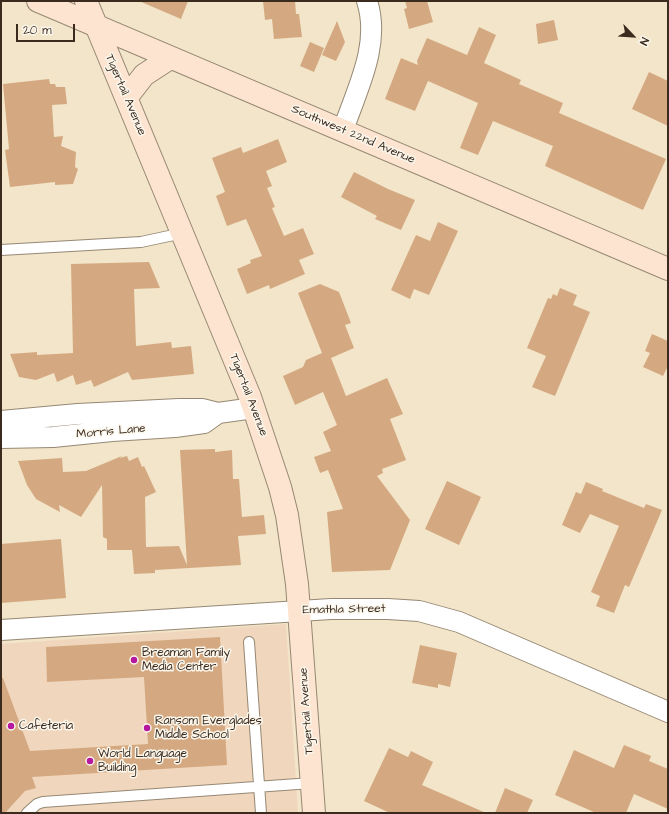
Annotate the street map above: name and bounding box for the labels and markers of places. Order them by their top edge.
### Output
place label: Breaman Family Media Center [142,646,230,674]
marker: Breaman Family Media Center [129,655,139,665]
place label: Ransom Everglades Middle School [155,714,262,742]
place label: Cafeteria [19,719,73,733]
marker: Cafeteria [6,721,16,731]
marker: Ransom Everglades Middle School [142,723,152,733]
place label: World Language Building [98,747,187,775]
marker: World Language Building [85,756,95,766]

